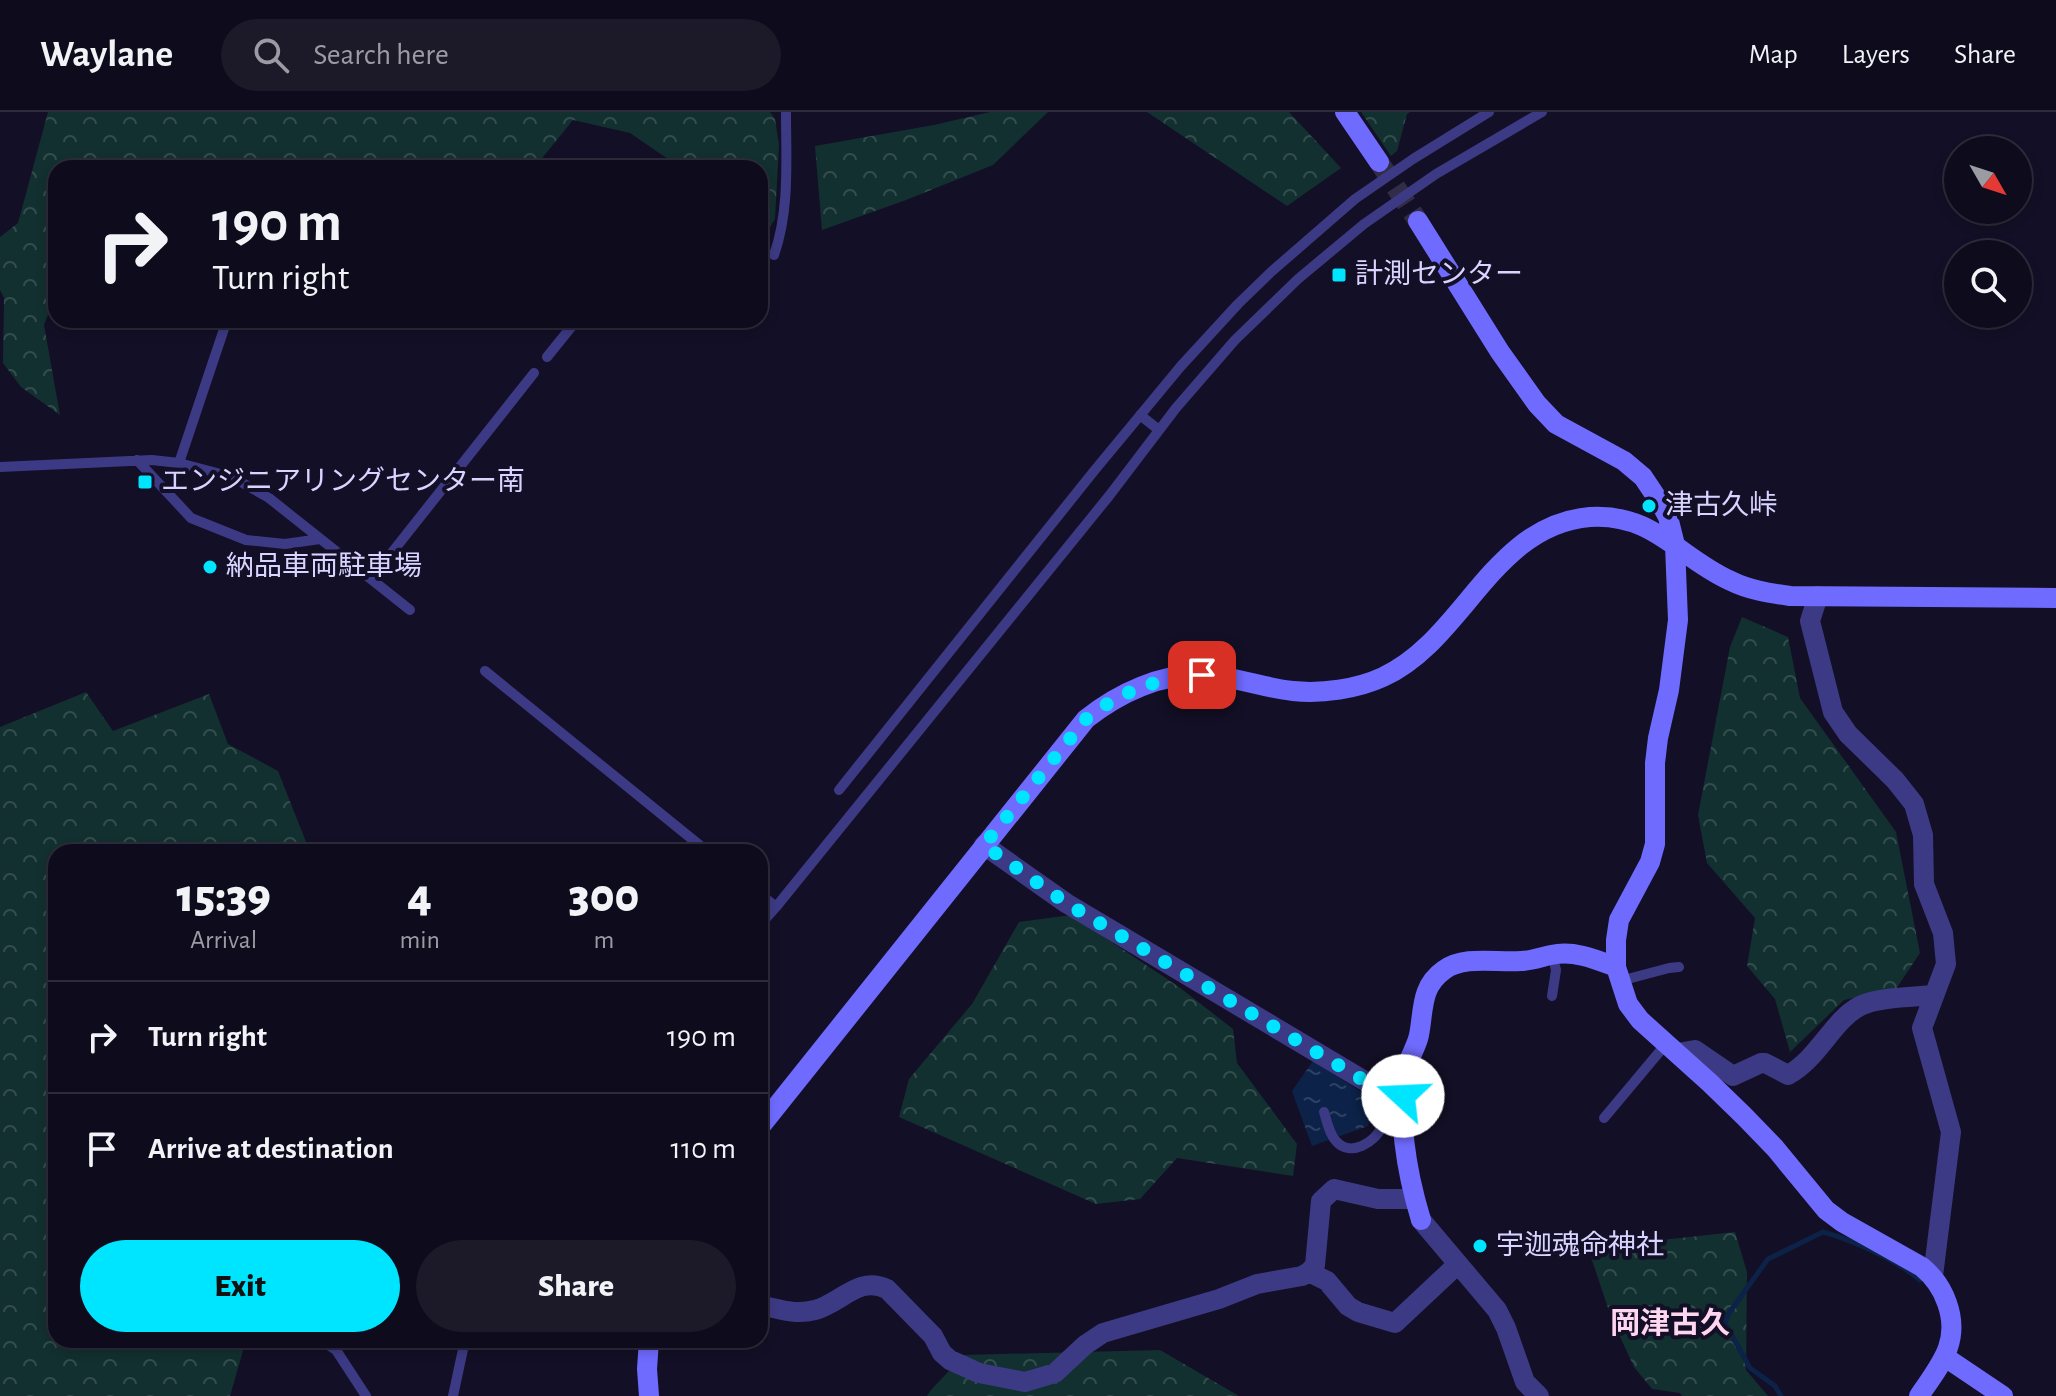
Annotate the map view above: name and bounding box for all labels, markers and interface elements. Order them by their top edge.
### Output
search box [221,19,781,91]
icon: search [249,33,293,77]
text: Waylane [40,36,173,74]
text: Search here [313,40,449,70]
text: Map [1749,41,1798,69]
text: Layers [1842,41,1910,69]
text: Share [1954,41,2016,69]
north arrow [1944,136,2032,224]
map controls [1944,136,2032,328]
icon: right [80,192,184,296]
text: 190 m [212,195,342,251]
button: search [1944,240,2032,328]
place label: 計測センター [1355,259,1523,289]
text: Turn right [212,260,349,296]
marker: 計測センター [1330,266,1348,284]
place label: エンジニアリングセンター南 [161,466,525,496]
marker: エンジニアリングセンター南 [136,473,154,491]
place label: 津古久峠 [1665,490,1777,520]
marker: 津古久峠 [1640,497,1658,515]
place label: 納品車両駐車場 [226,551,422,581]
marker: 納品車両駐車場 [201,558,219,576]
pin [1168,641,1236,709]
icon: arrive [1180,653,1224,697]
text: 15:39 [177,873,271,921]
text: 4 [407,873,432,921]
text: 300 [569,873,639,921]
text: Arrival [190,927,257,953]
text: min [399,927,440,953]
text: m [594,927,614,953]
icon: right [80,1015,124,1059]
text: Turn right [148,1022,267,1052]
text: 190 m [667,1022,736,1052]
position arrow [1361,1054,1445,1138]
icon: arrive [80,1127,124,1171]
text: Arrive at destination [148,1134,394,1164]
text: 110 m [671,1134,736,1164]
place label: 宇迦魂命神社 [1496,1230,1664,1260]
marker: 宇迦魂命神社 [1471,1237,1489,1255]
button: Exit [80,1240,400,1332]
button: Share [416,1240,736,1332]
district label: 岡津古久 [1610,1307,1730,1339]

